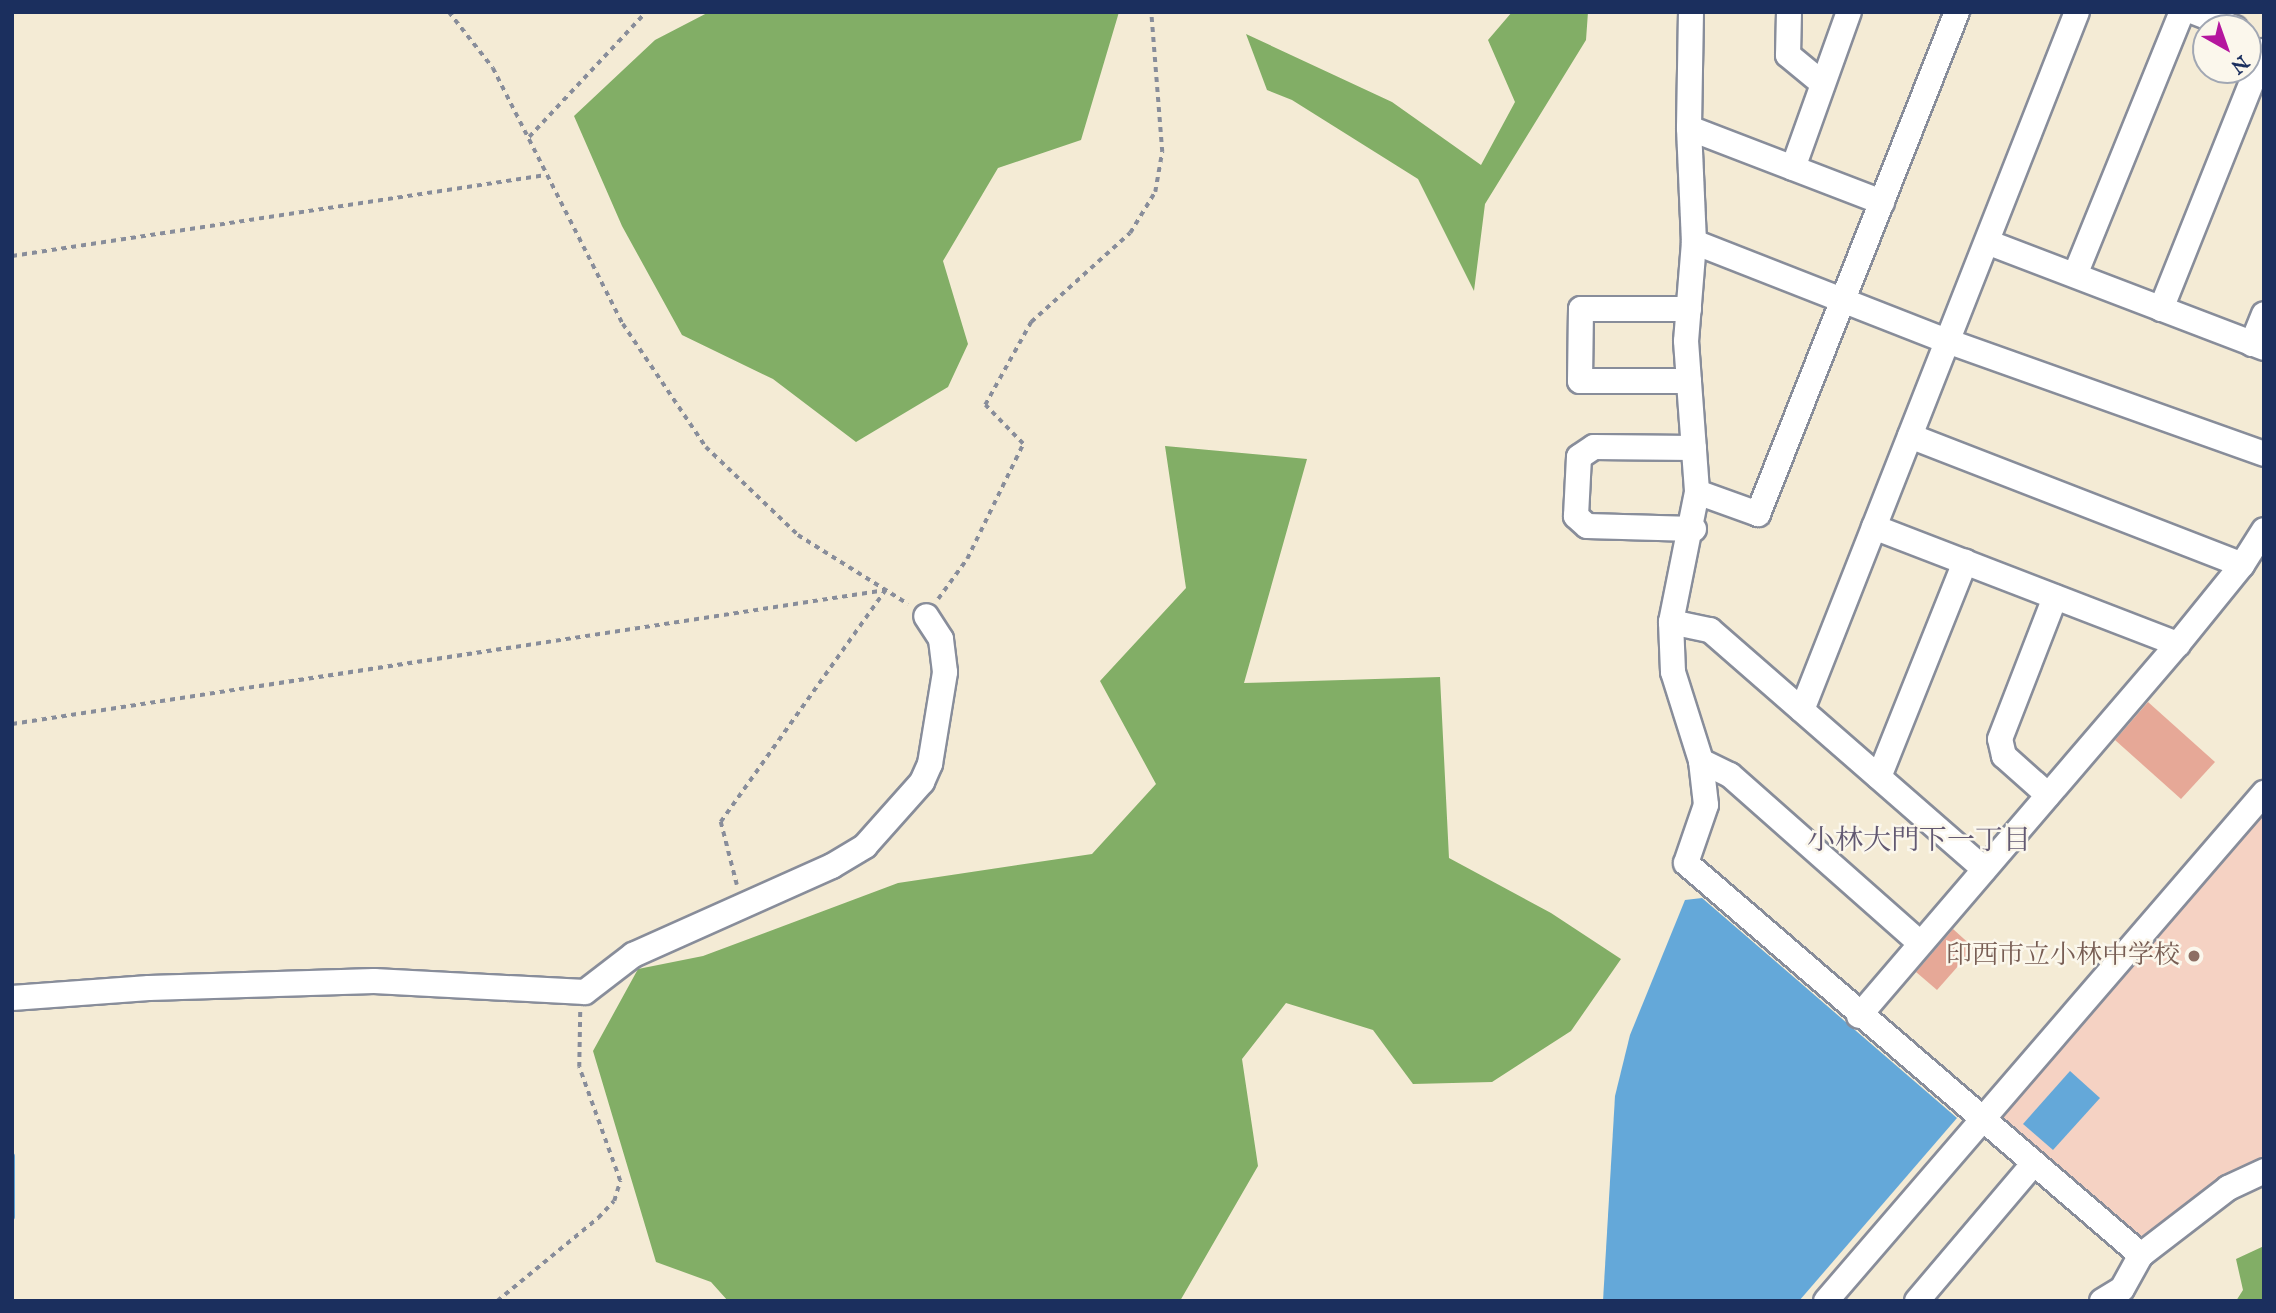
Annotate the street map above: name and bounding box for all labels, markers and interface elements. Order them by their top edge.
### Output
north arrow [2192,14,2262,84]
text: N [2225,49,2253,78]
district label: 小林大門下一丁目 [1807,825,2031,859]
place label: 印西市立小林中学校 [1946,940,2180,972]
marker: 印西市立小林中学校 [2186,948,2202,964]

